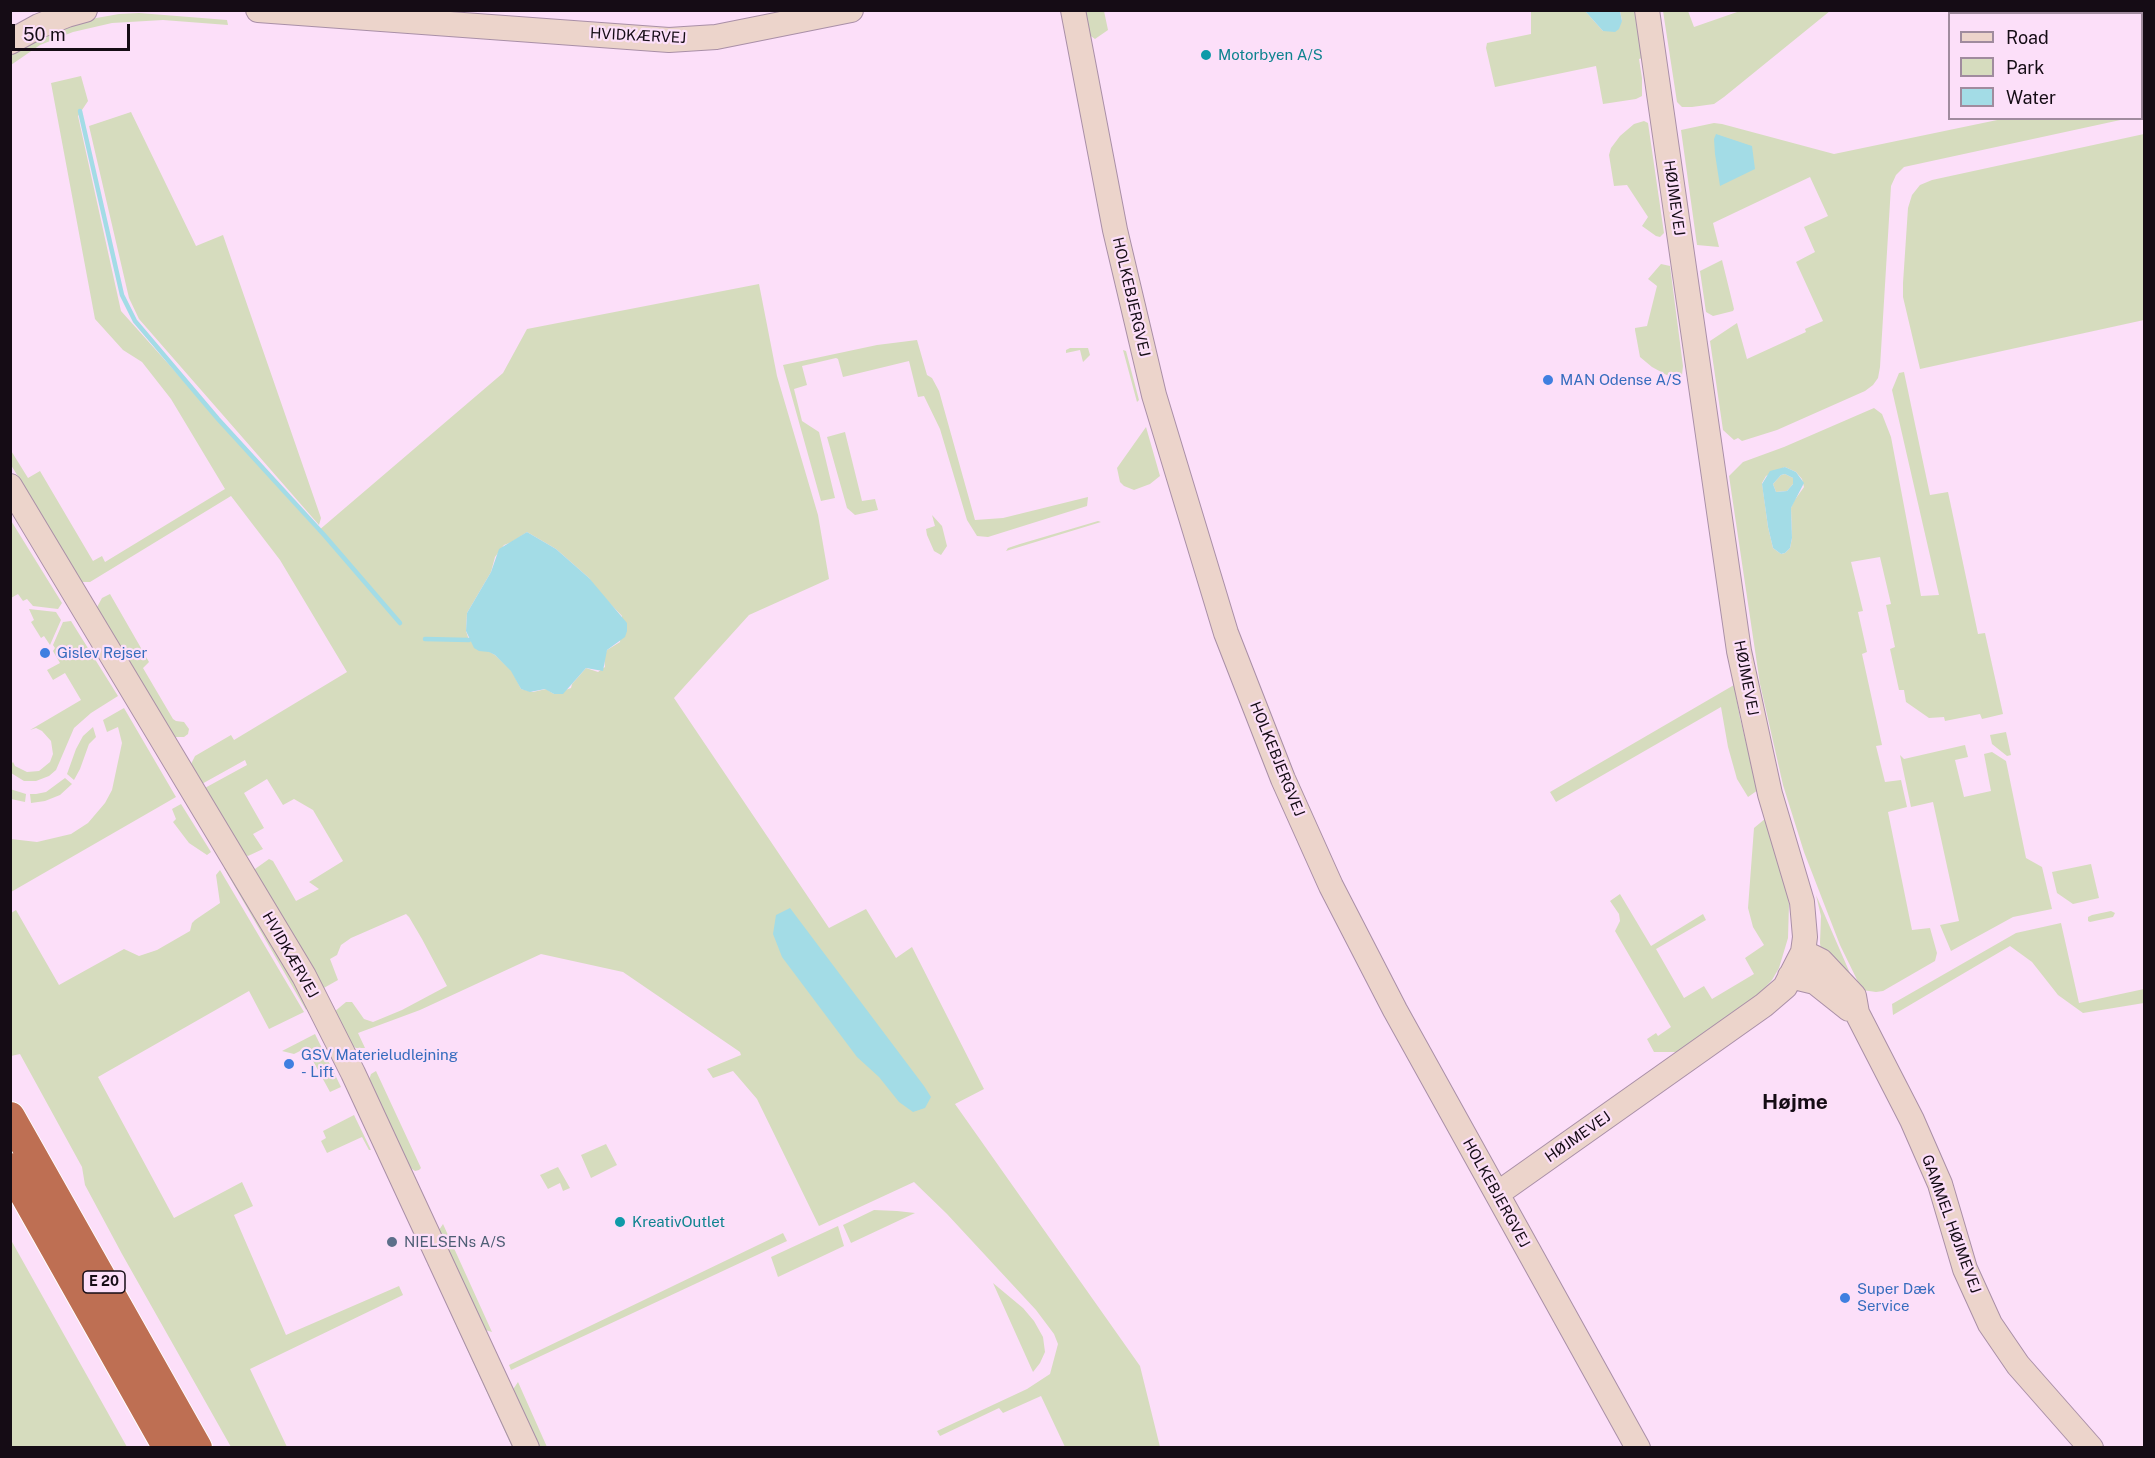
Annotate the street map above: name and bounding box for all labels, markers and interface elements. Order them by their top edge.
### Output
scale bar [15,12,134,50]
legend [1948,12,2143,120]
text: 50 m [23,24,66,45]
street label: HVIDKÆRVEJ [589,24,687,48]
text: Road [2006,27,2049,48]
place label: Motorbyen A/S [1218,46,1323,64]
marker: Motorbyen A/S [1199,48,1213,62]
text: Park [2006,57,2044,78]
text: Water [2006,87,2056,108]
street label: HØJMEVEJ [1660,159,1688,237]
street label: HOLKEBJERGVEJ [1109,236,1153,358]
place label: MAN Odense A/S [1560,371,1682,389]
marker: MAN Odense A/S [1541,373,1555,387]
street label: HØJMEVEJ [1730,639,1762,717]
place label: Gislev Rejser [57,644,147,662]
marker: Gislev Rejser [38,646,52,660]
street label: HOLKEBJERGVEJ [1246,699,1308,819]
street label: HVIDKÆRVEJ [258,909,322,1001]
place label: GSV Materieludlejning - Lift [301,1046,458,1081]
marker: GSV Materieludlejning - Lift [282,1057,296,1071]
district label: Højme [1762,1090,1828,1116]
street label: HØJMEVEJ [1542,1108,1614,1166]
street label: HOLKEBJERGVEJ [1459,1135,1533,1251]
street label: GAMMEL HØJMEVEJ [1918,1152,1984,1296]
place label: KreativOutlet [632,1213,725,1231]
marker: KreativOutlet [613,1215,627,1229]
place label: NIELSENs A/S [404,1233,506,1251]
marker: NIELSENs A/S [385,1235,399,1249]
road number: E 20 [83,1271,125,1293]
place label: Super Dæk Service [1857,1280,1935,1315]
marker: Super Dæk Service [1838,1291,1852,1305]

